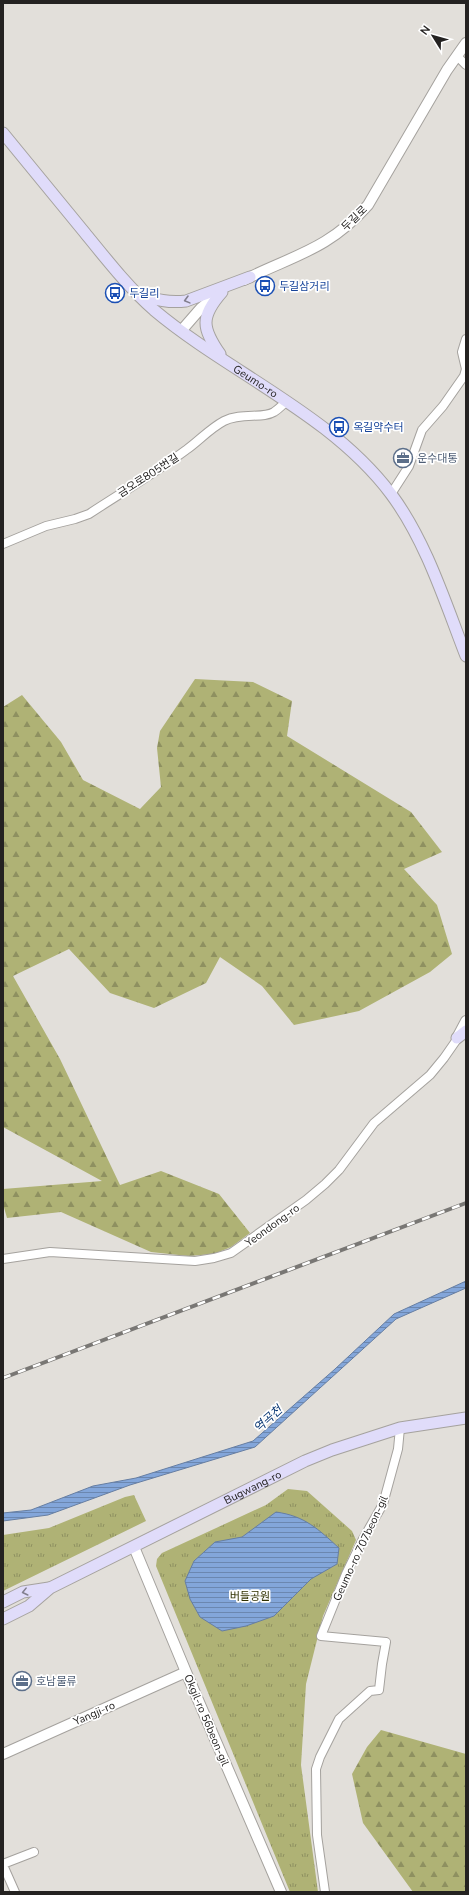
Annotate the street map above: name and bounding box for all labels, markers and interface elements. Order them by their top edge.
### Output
north arrow [413,16,453,56]
text: N [417,22,434,38]
street label: 두길로 [338,202,370,234]
bus stop icon: 두길삼거리 [254,275,276,297]
place label: 두길삼거리 [279,279,330,294]
bus stop icon: 두길리 [104,282,126,304]
place label: 두길리 [129,286,159,301]
one-way arrow [184,295,190,303]
street label: Geumo-ro [230,361,281,401]
bus stop icon: 옥길약수터 [328,416,350,438]
place label: 옥길약수터 [353,420,404,435]
office icon: 운수대통 [392,447,414,469]
street label: 금오로805번길 [115,450,182,501]
place label: 운수대통 [417,451,457,466]
street label: Yeondong-ro [241,1201,303,1251]
water label: 역곡천 [250,1401,287,1436]
street label: Bugwang-ro [221,1467,284,1508]
street label: Geumo-ro 707beon-gil [329,1492,392,1603]
one-way arrow [22,1587,29,1596]
park label: 버들공원 [230,1589,270,1604]
office icon: 호남물류 [11,1670,33,1692]
street label: Okgil-ro 56beon-gil [180,1672,233,1769]
place label: 호남물류 [36,1674,76,1689]
street label: Yangji-ro [70,1698,117,1730]

